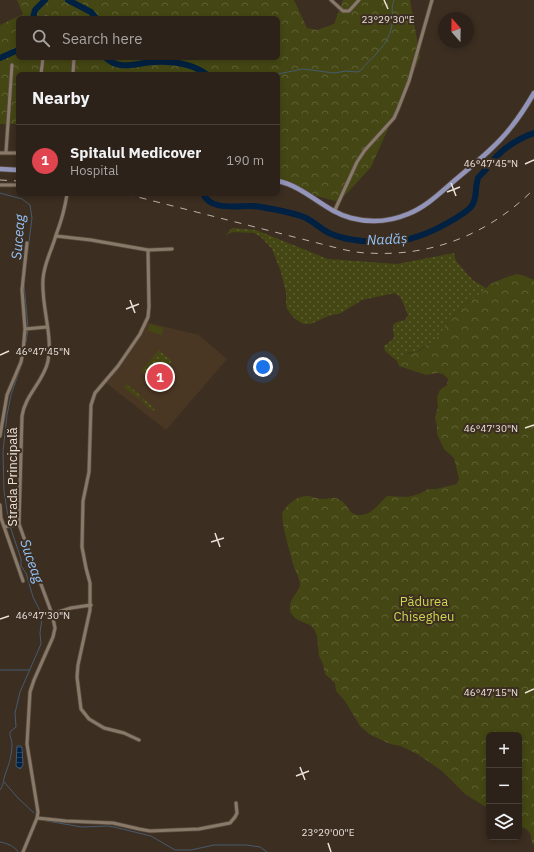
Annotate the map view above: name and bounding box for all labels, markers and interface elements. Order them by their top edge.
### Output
north arrow [438,12,474,48]
text: 23°29'30"E [361,13,415,26]
search box [16,16,280,60]
icon: search [30,27,52,49]
text: Search here [62,29,142,48]
text: Nearby [32,87,90,109]
text: Spitalul Medicover [70,143,201,162]
text: 1 [41,152,49,169]
text: 190 m [226,152,264,169]
text: 46°47'45"N [464,157,518,170]
text: Hospital [70,162,119,179]
water label: Suceag [7,213,29,260]
water label: Nadăș [366,229,408,249]
text: 46°47'45"N [16,345,70,358]
your location [253,357,273,377]
pin: 1 [147,362,173,392]
text: 46°47'30"N [464,422,518,435]
street label: Strada Principală [4,427,21,527]
water label: Suceag [16,537,48,586]
park label: Pădurea Chisegheu [394,593,454,625]
text: 46°47'30"N [16,609,70,622]
text: 46°47'15"N [464,686,518,699]
map controls [486,732,522,840]
button: + [486,732,522,768]
button: − [486,768,522,804]
button: layers [486,804,522,840]
text: 23°29'00"E [301,826,355,839]

